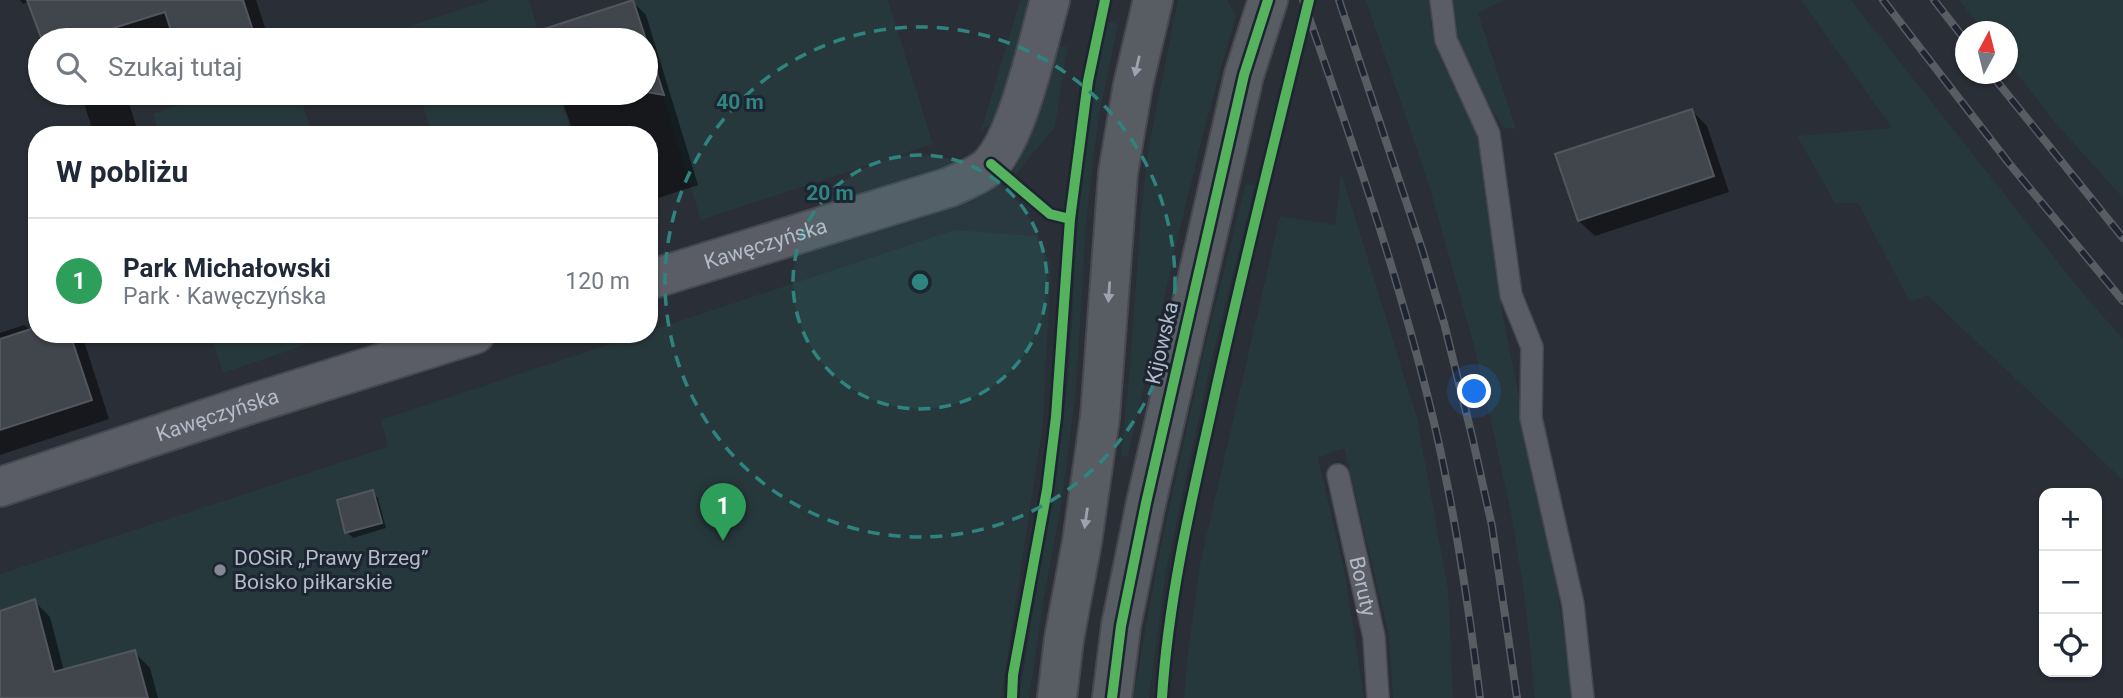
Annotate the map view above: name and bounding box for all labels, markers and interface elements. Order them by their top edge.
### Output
north arrow [1955,21,2018,84]
search box [28,28,658,105]
icon: search [52,48,90,86]
text: Szukaj tutaj [108,52,242,82]
one-way arrow [1131,56,1142,78]
text: 40 m [716,90,764,114]
text: W pobliżu [56,154,188,189]
text: 20 m [806,181,854,205]
street label: Kawęczyńska [701,214,830,274]
text: Park Michałowski [123,253,331,283]
text: 1 [72,268,86,295]
text: 120 m [565,268,630,295]
centre of rings [908,270,932,294]
one-way arrow [1103,281,1114,303]
text: Park · Kawęczyńska [123,283,326,310]
street label: Kijowska [1141,299,1183,387]
your location [1457,374,1491,408]
street label: Kawęczyńska [153,384,282,446]
pin: 1 [700,483,746,541]
map controls [2039,488,2102,677]
button: + [2039,488,2102,551]
one-way arrow [1080,507,1091,529]
place label: DOSiR „Prawy Brzeg” Boisko piłkarskie [234,546,428,594]
button: − [2039,551,2102,614]
street label: Boruty [1344,554,1381,619]
marker: DOSiR „Prawy Brzeg” Boisko piłkarskie [212,562,228,578]
button: locate [2039,614,2102,677]

